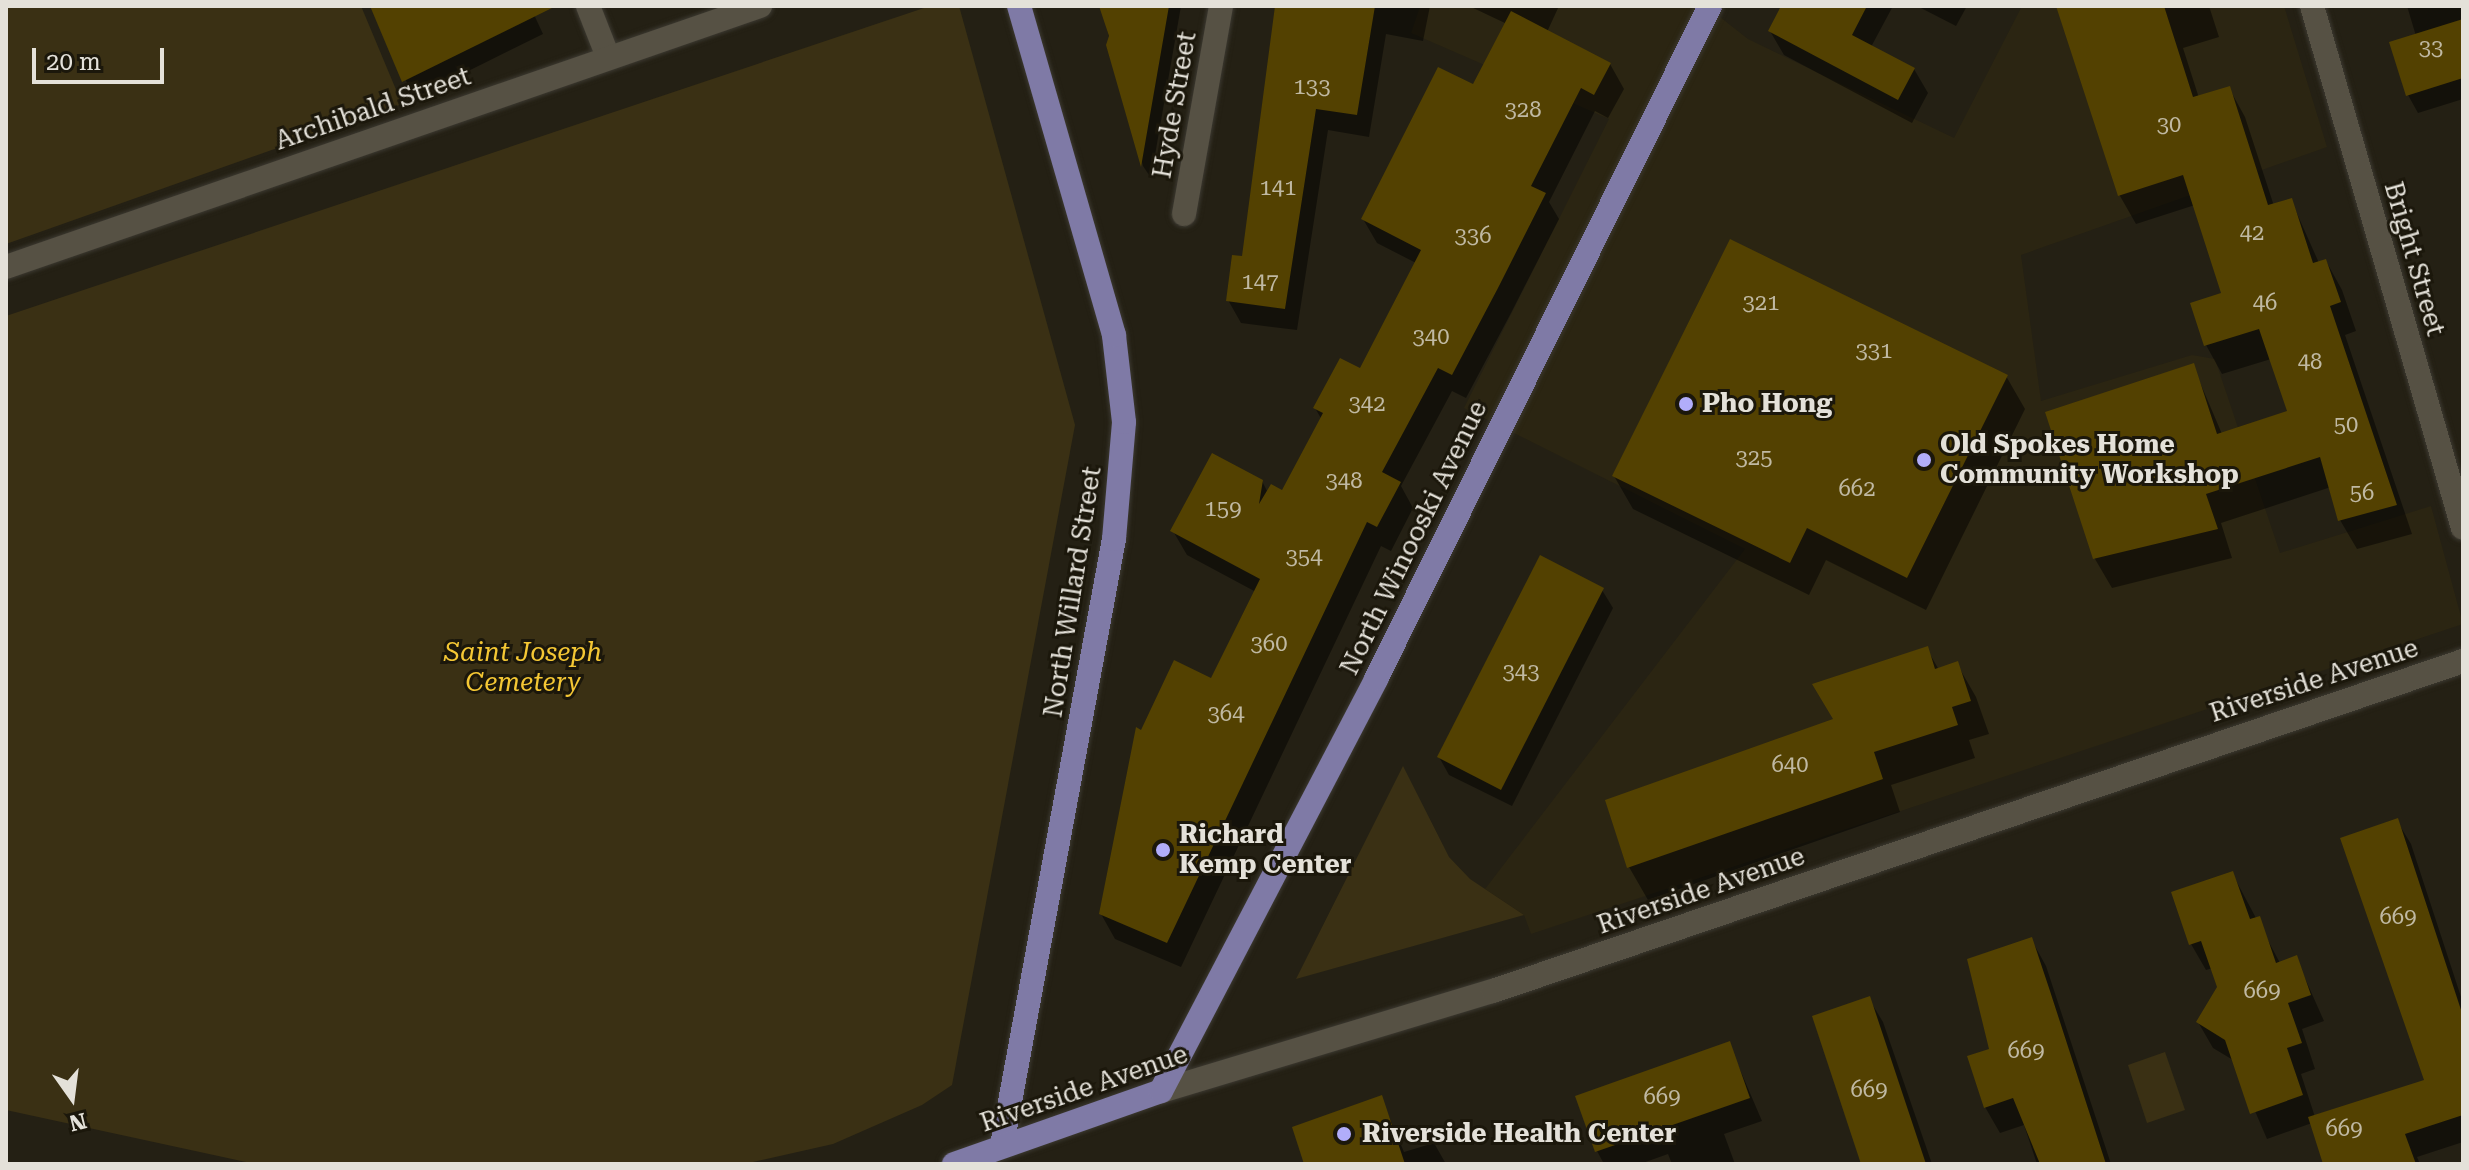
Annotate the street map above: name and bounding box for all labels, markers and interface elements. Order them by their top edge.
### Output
street label: Hyde Street [1147,29,1203,181]
scale bar [36,32,168,82]
house number: 33 [2419,35,2443,61]
text: 20 m [46,48,101,76]
street label: Archibald Street [271,61,475,157]
house number: 133 [1294,74,1330,100]
house number: 328 [1505,97,1541,123]
house number: 30 [2157,112,2181,138]
house number: 141 [1260,175,1296,201]
street label: Bright Street [2377,178,2451,340]
house number: 42 [2240,220,2264,246]
house number: 336 [1455,223,1491,249]
house number: 147 [1242,269,1278,295]
house number: 321 [1743,290,1779,316]
house number: 46 [2253,290,2277,316]
house number: 340 [1413,324,1449,350]
house number: 331 [1856,338,1892,364]
house number: 48 [2298,349,2322,375]
place label: Pho Hong [1702,388,1832,420]
house number: 342 [1349,391,1385,417]
marker: Pho Hong [1677,395,1695,413]
street label: North Winooski Avenue [1334,396,1494,680]
house number: 50 [2334,412,2358,438]
place label: Old Spokes Home Community Workshop [1940,429,2239,490]
house number: 325 [1736,445,1772,471]
marker: Old Spokes Home Community Workshop [1915,451,1933,469]
street label: North Willard Street [1038,464,1108,720]
house number: 348 [1326,468,1362,494]
house number: 662 [1839,476,1875,502]
house number: 56 [2350,480,2374,506]
house number: 159 [1205,496,1241,522]
house number: 354 [1286,544,1322,570]
house number: 360 [1251,631,1287,657]
street label: Riverside Avenue [2206,633,2422,729]
park label: Saint Joseph Cemetery [444,637,602,698]
house number: 343 [1503,659,1539,685]
house number: 364 [1208,701,1244,727]
house number: 640 [1772,752,1808,778]
place label: Richard Kemp Center [1179,819,1352,880]
marker: Richard Kemp Center [1154,841,1172,859]
street label: Riverside Avenue [1593,841,1809,941]
house number: 669 [2380,904,2416,930]
house number: 669 [2244,978,2280,1004]
house number: 669 [2008,1038,2044,1064]
street label: Riverside Avenue [976,1039,1192,1139]
north arrow [32,1058,112,1138]
house number: 669 [1851,1077,1887,1103]
house number: 669 [1644,1084,1680,1110]
text: N [67,1108,89,1136]
house number: 669 [2326,1116,2362,1142]
place label: Riverside Health Center [1362,1118,1676,1150]
marker: Riverside Health Center [1333,1123,1355,1145]

